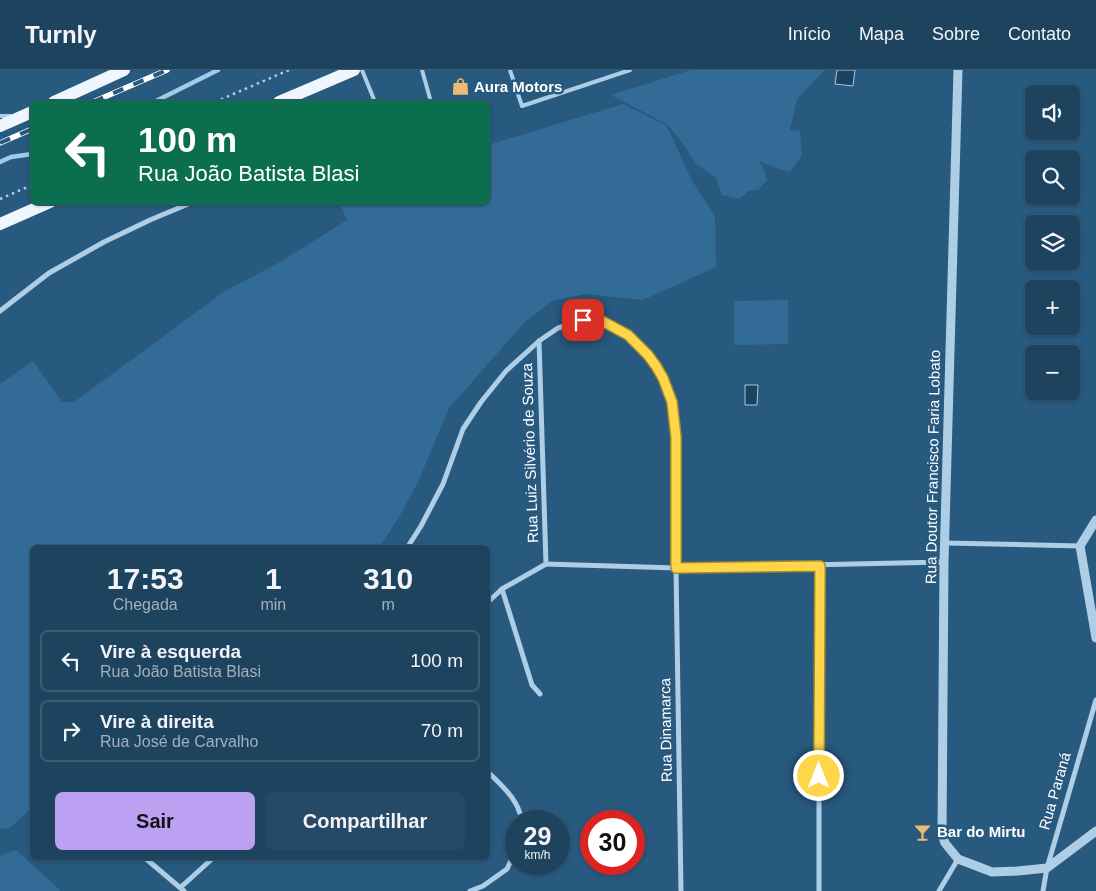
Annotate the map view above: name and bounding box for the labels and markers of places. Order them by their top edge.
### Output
shop icon: Aura Motors [450,77,470,97]
place label: Aura Motors [474,78,562,95]
pin [562,299,604,341]
bar icon: Bar do Mirtu [913,822,933,842]
place label: Bar do Mirtu [937,823,1025,840]

